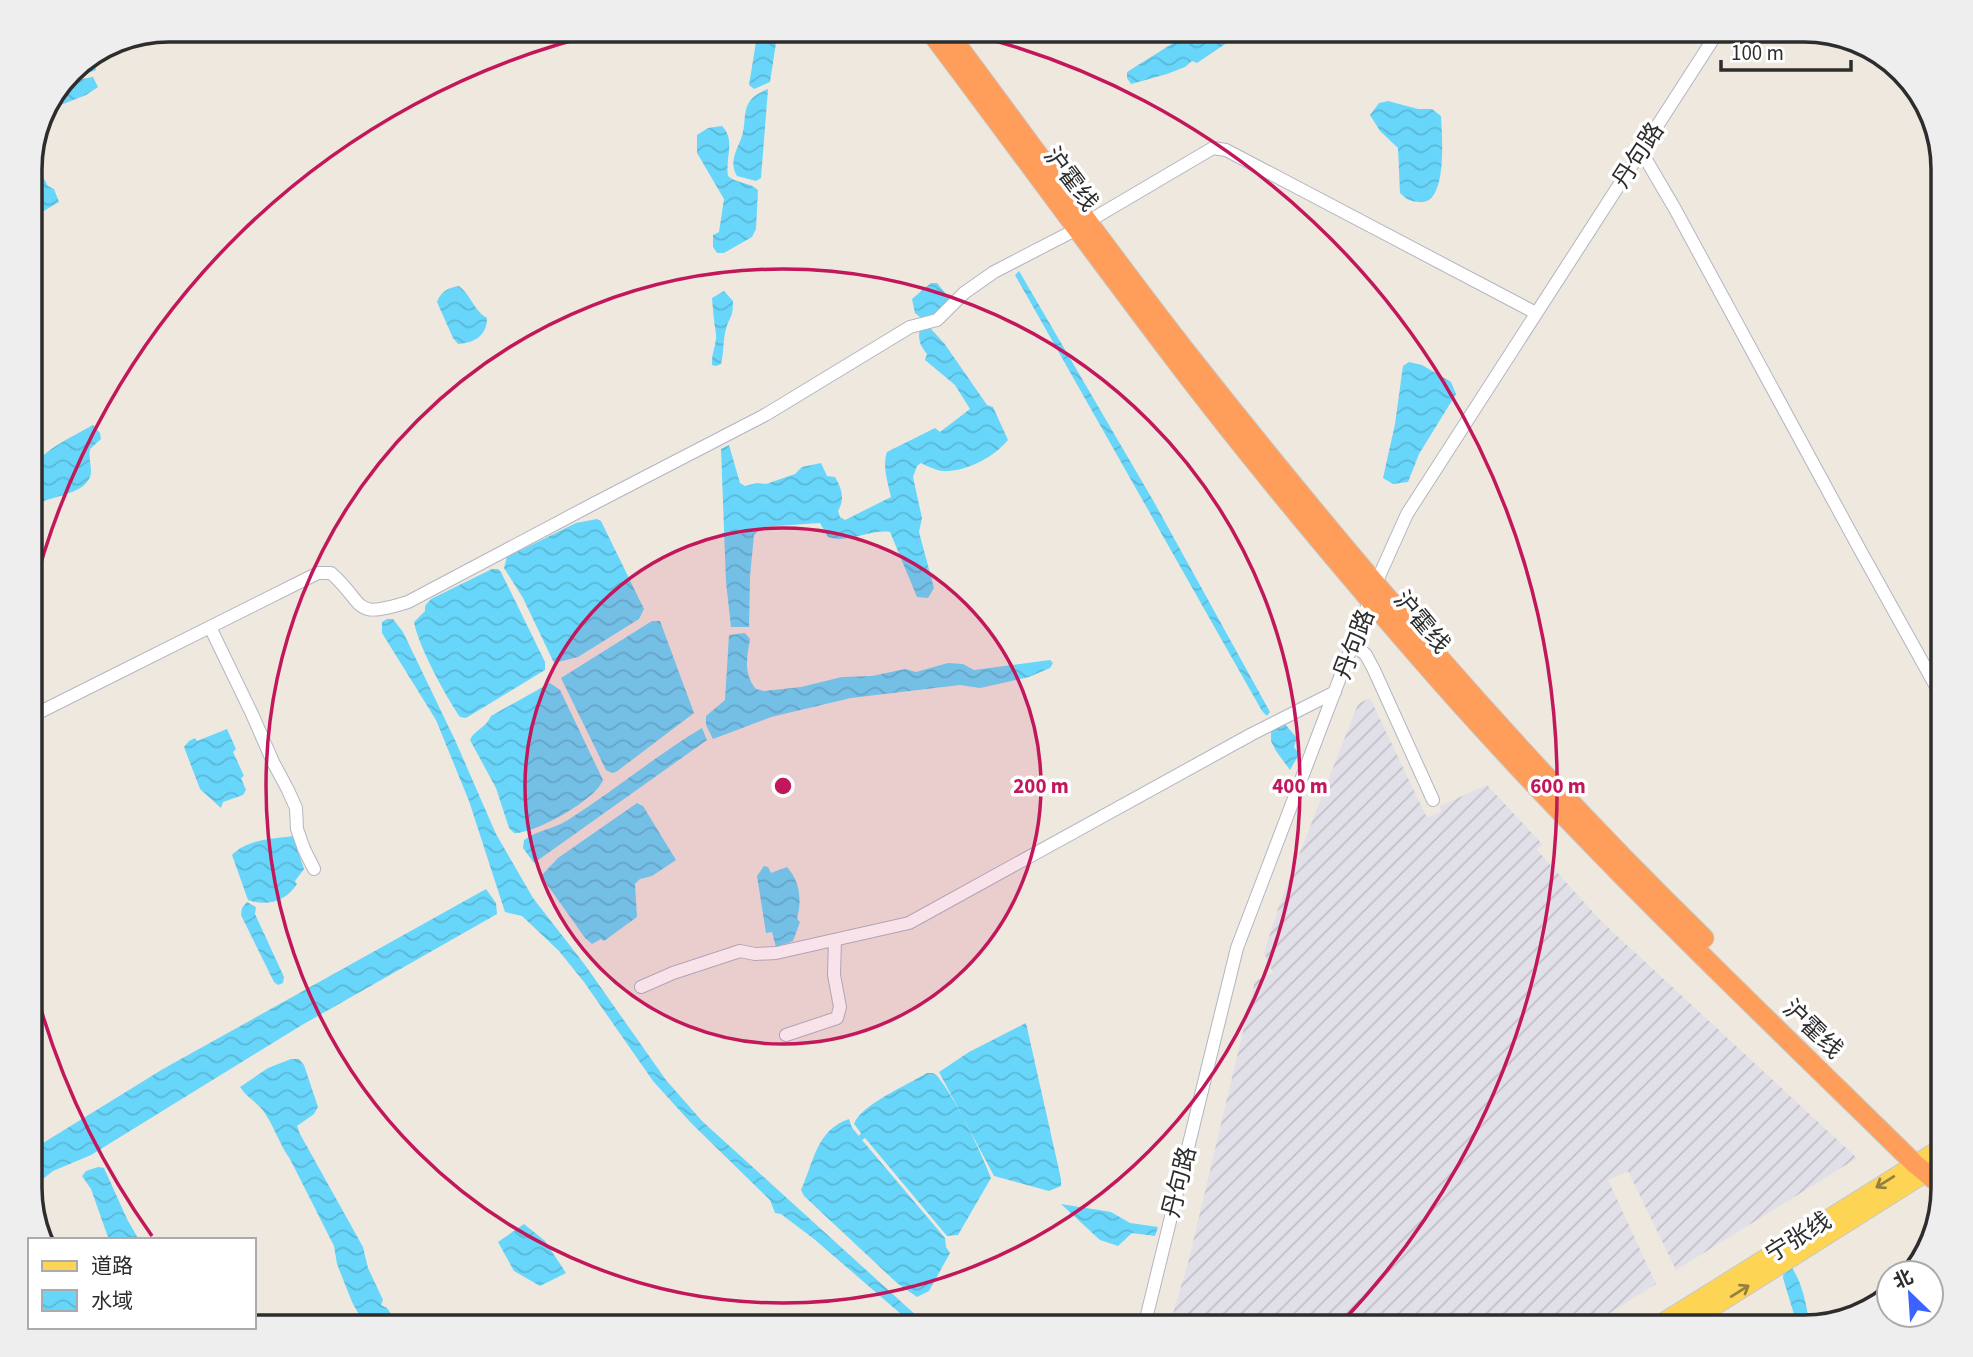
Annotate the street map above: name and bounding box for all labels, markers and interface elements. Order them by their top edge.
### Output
scale bar [1721,28,1850,72]
text: 100 m [1731,38,1784,68]
street label: 丹句路 [1604,116,1673,195]
street label: 沪霍线 [1035,140,1106,219]
street label: 沪霍线 [1385,583,1458,661]
street label: 丹句路 [1325,604,1384,684]
text: 200 m [1013,771,1069,801]
text: 400 m [1272,771,1328,801]
text: 600 m [1530,771,1586,801]
centre of rings [771,774,795,798]
street label: 沪霍线 [1775,992,1851,1067]
street label: 丹句路 [1154,1143,1205,1221]
one-way arrow [1876,1176,1896,1190]
street label: 宁张线 [1758,1204,1838,1271]
legend [28,1238,256,1329]
text: 道路 [91,1251,133,1281]
north arrow [1875,1259,1945,1329]
text: 北 [1889,1264,1918,1296]
one-way arrow [1730,1283,1750,1297]
text: 水域 [91,1286,133,1316]

